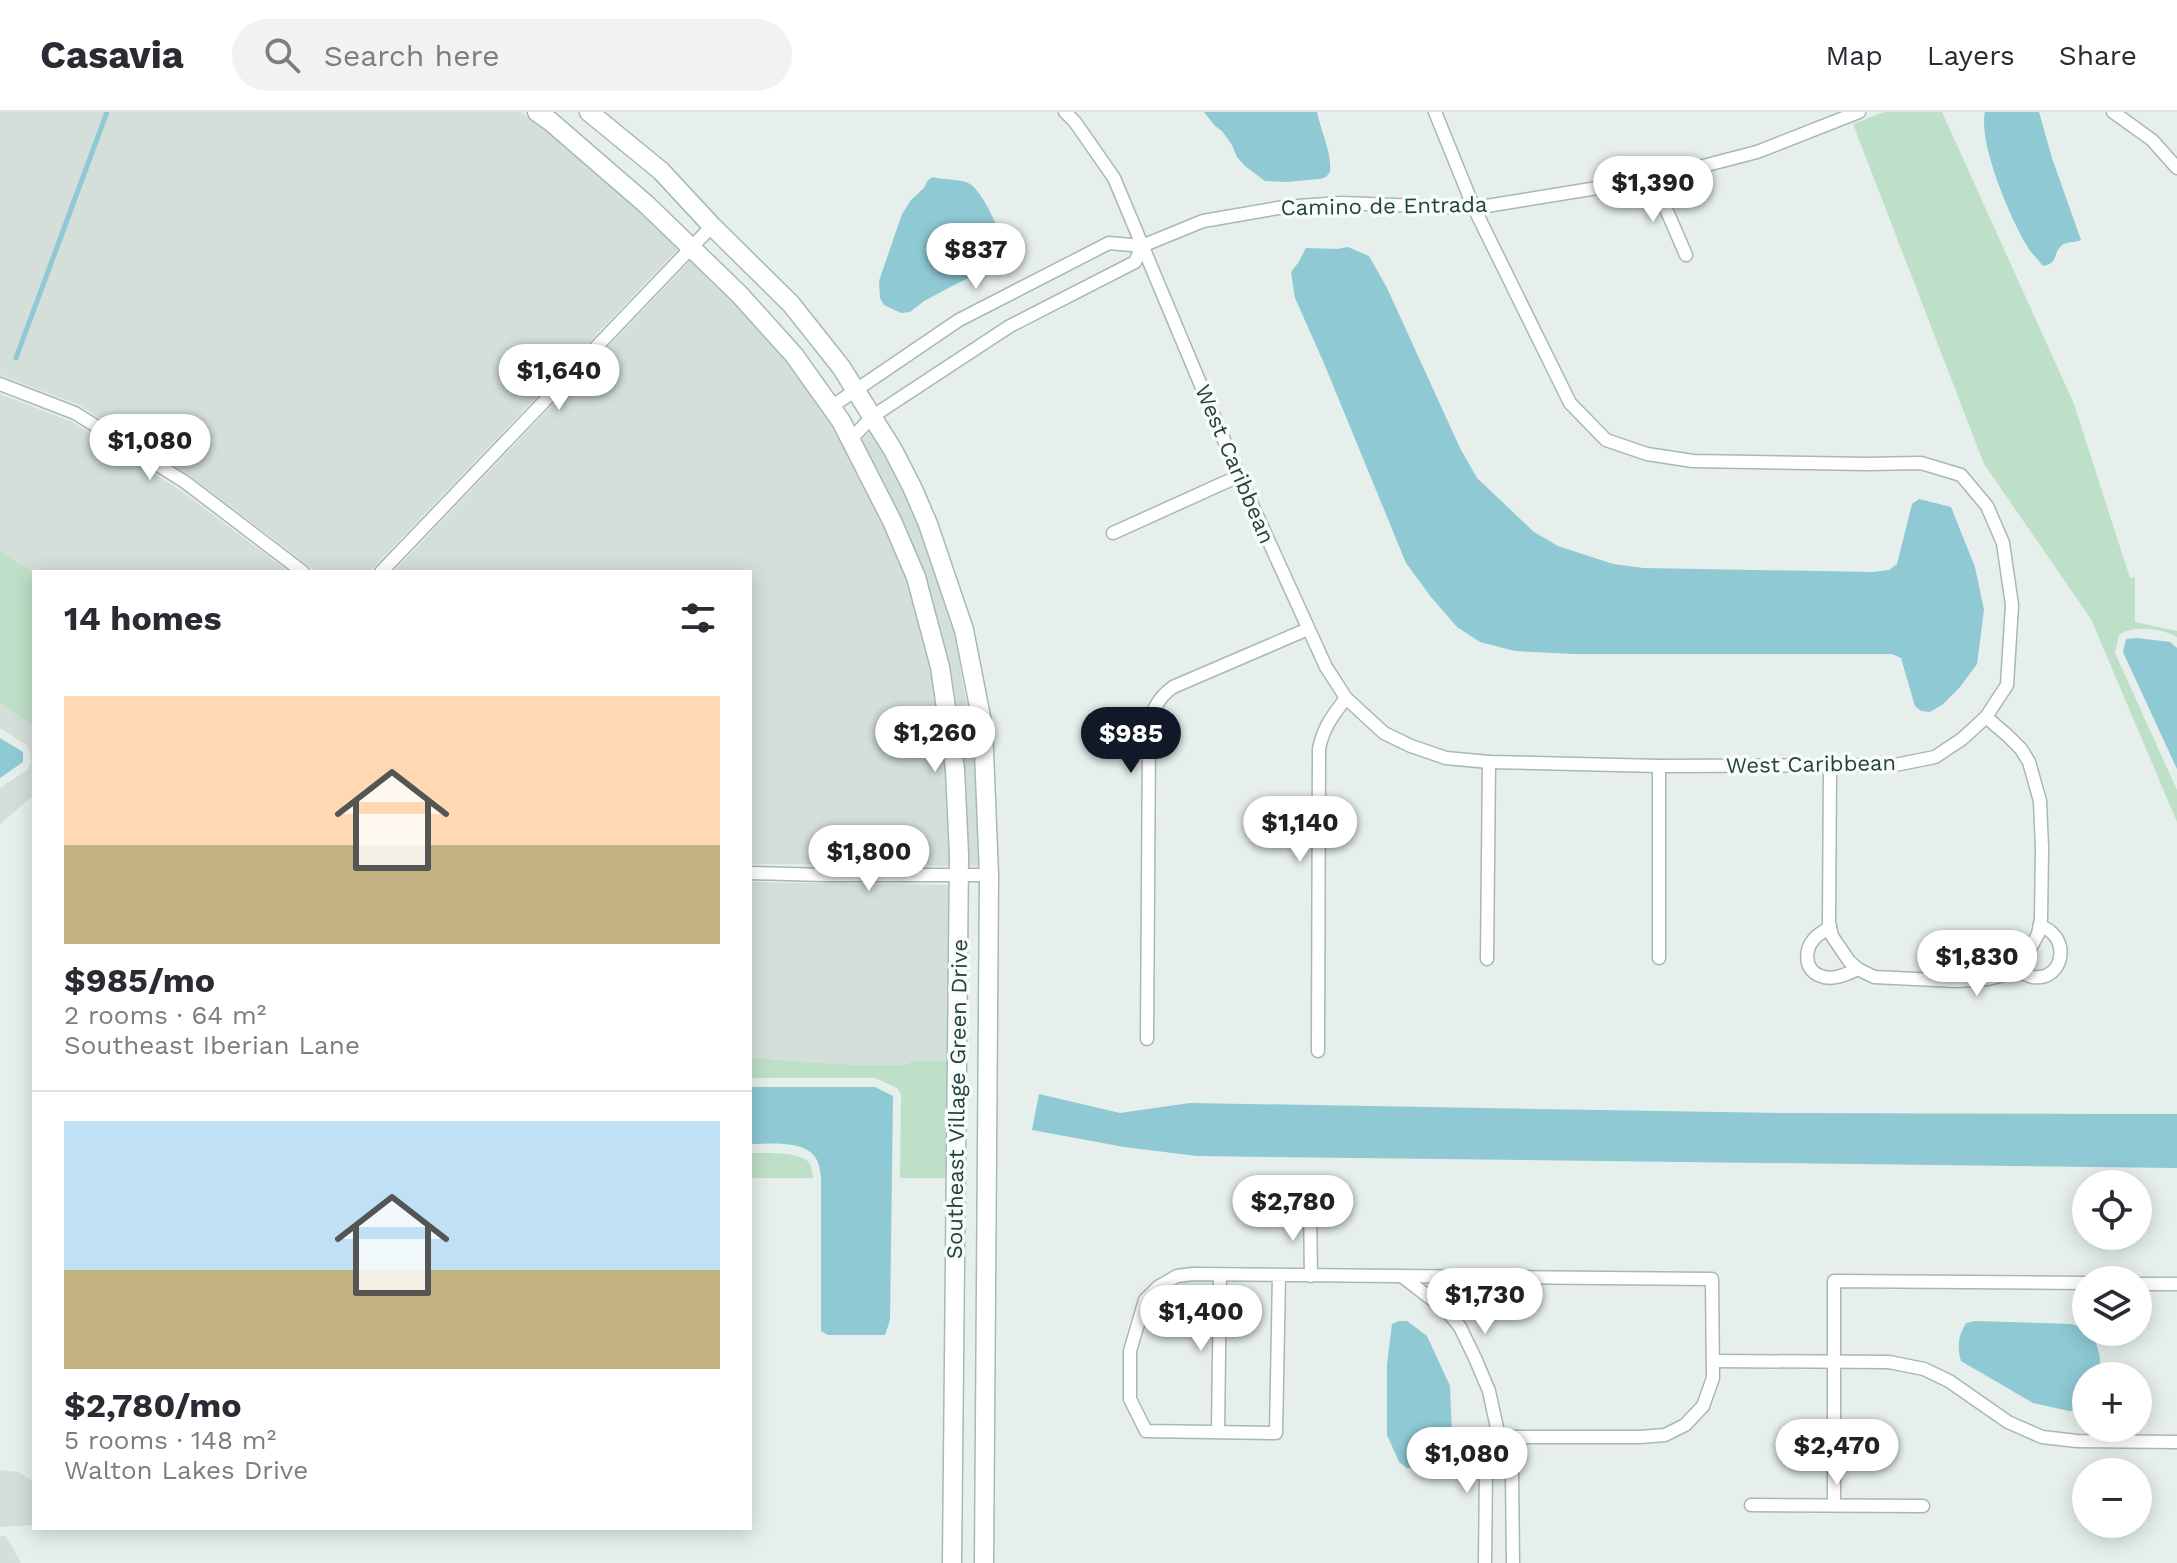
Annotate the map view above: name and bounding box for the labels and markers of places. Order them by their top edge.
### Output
pin: $1,390 [1588,156,1718,224]
pin: $837 [929,223,1023,291]
pin: $1,640 [494,344,624,412]
pin: $1,080 [85,414,215,482]
pin: $1,260 [870,706,1000,774]
pin: $985 [1084,707,1178,775]
pin: $1,140 [1235,796,1365,864]
pin: $1,800 [804,825,934,893]
pin: $1,830 [1912,930,2042,998]
pin: $2,780 [1228,1175,1358,1243]
pin: $1,730 [1420,1268,1550,1336]
pin: $1,400 [1136,1285,1266,1353]
pin: $2,470 [1772,1419,1902,1487]
pin: $1,080 [1402,1427,1532,1495]

